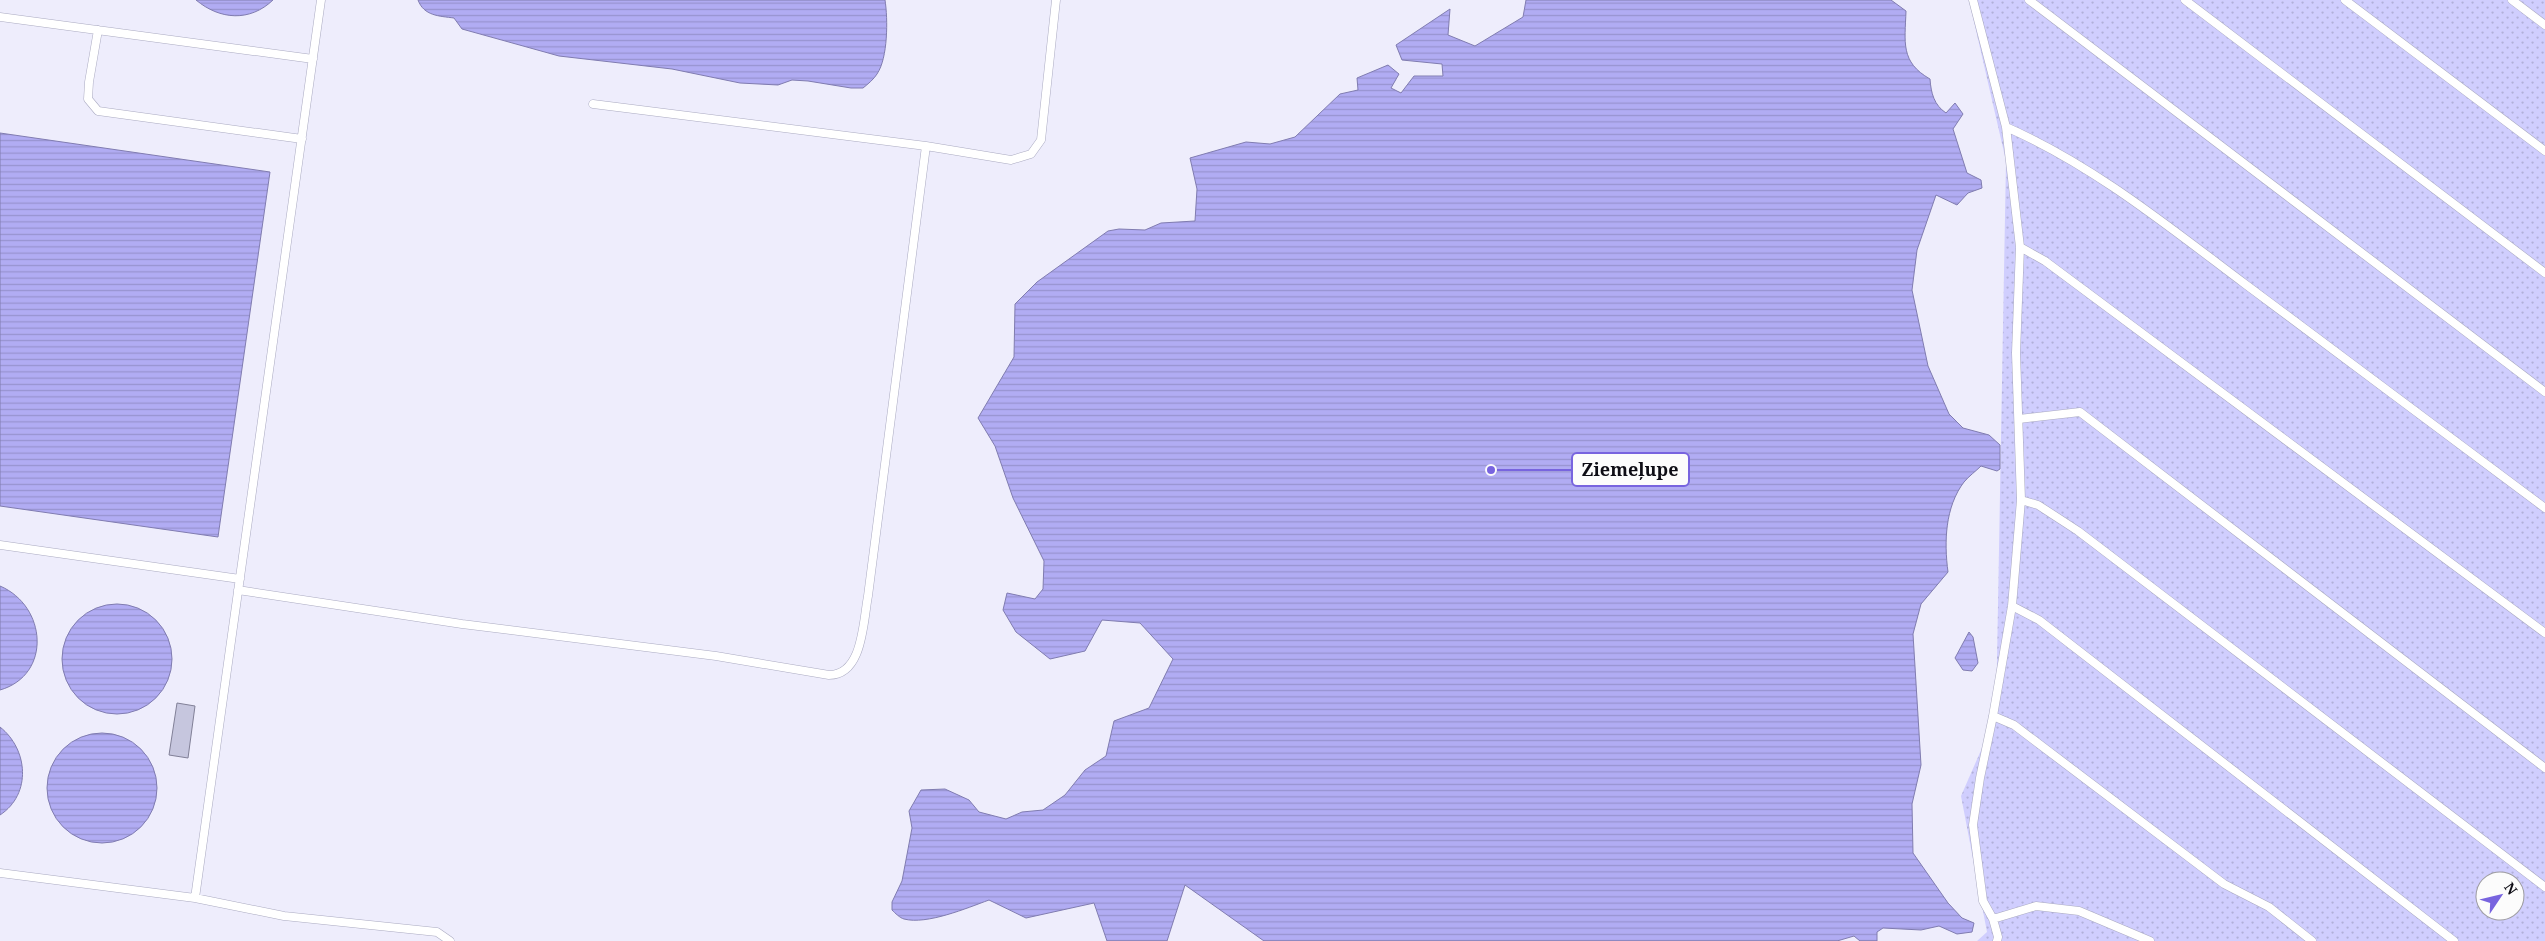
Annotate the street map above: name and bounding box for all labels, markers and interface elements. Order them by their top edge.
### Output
callout: Ziemeļupe [1572,453,1689,486]
text: Ziemeļupe [1582,457,1678,481]
north arrow [2475,871,2525,921]
text: N [2500,878,2522,898]

